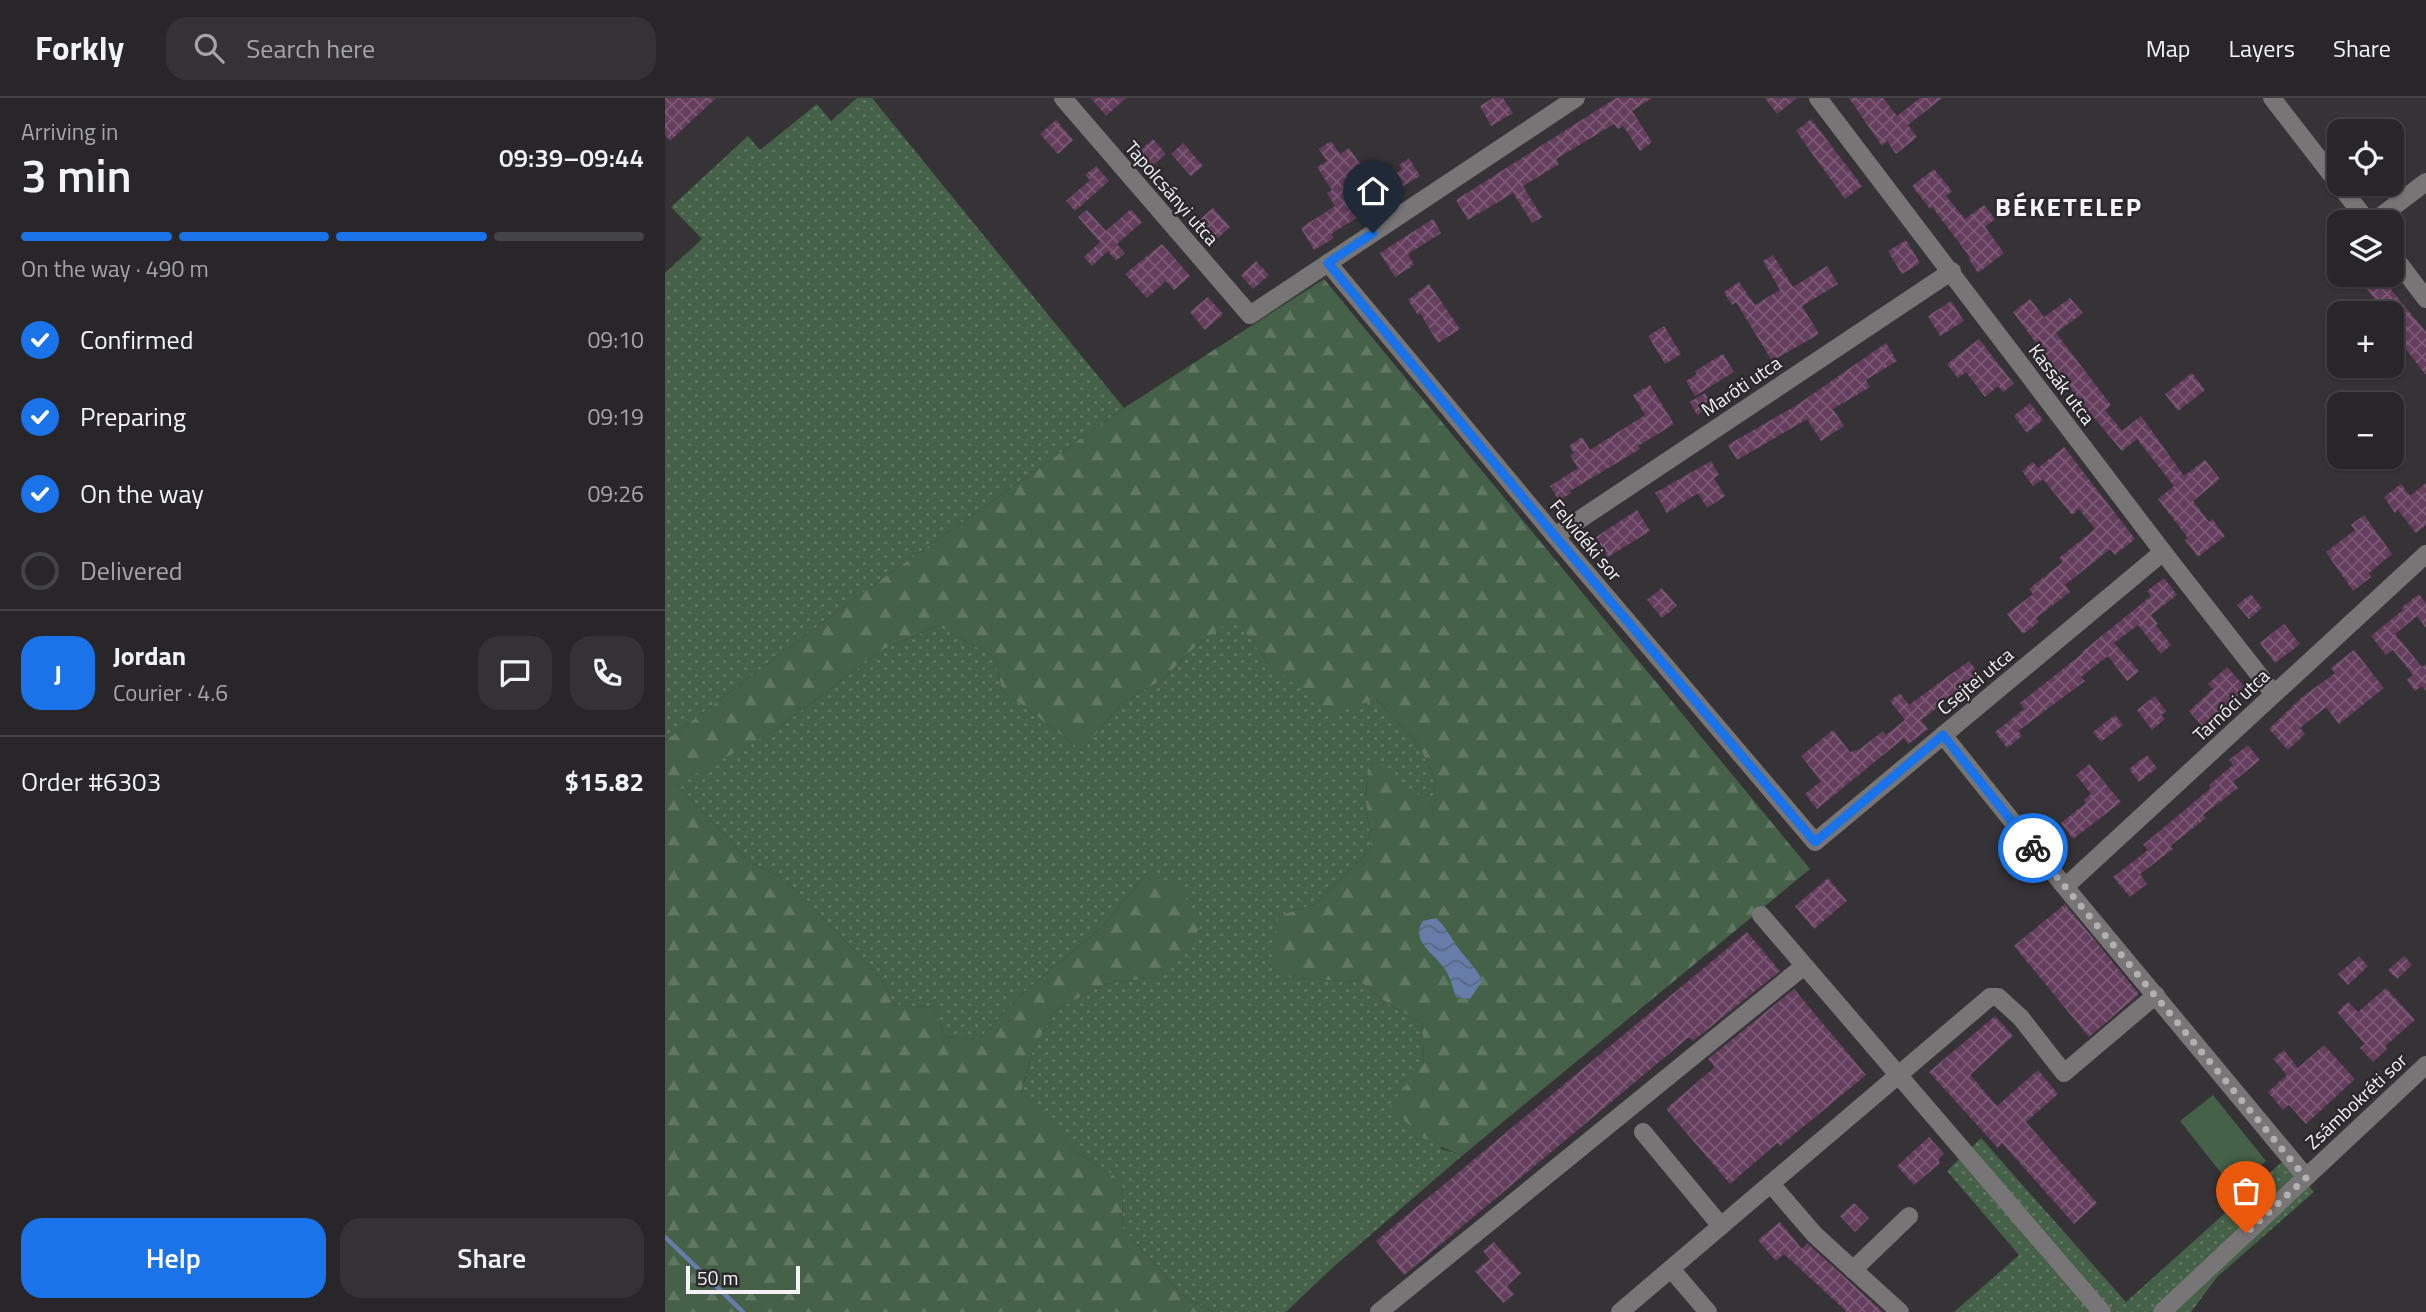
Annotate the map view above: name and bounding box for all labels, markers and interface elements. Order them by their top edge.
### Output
search box [166,17,656,80]
text: Forkly [35,23,124,73]
icon: search [190,29,228,67]
text: Search here [246,29,375,68]
text: Map [2146,30,2191,66]
text: Layers [2229,30,2295,66]
text: Share [2333,30,2391,66]
text: Arriving in [21,114,118,149]
map controls [2327,119,2404,469]
button: locate [2327,119,2404,196]
street label: Tapolcsányi utca [1118,134,1227,252]
text: 09:39–09:44 [499,138,644,177]
text: 3 min [21,140,132,210]
pin [1343,161,1403,233]
icon: home [1354,172,1392,210]
district label: BÉKETELEP [1995,187,2143,226]
button: layers [2327,210,2404,287]
text: On the way · 490 m [21,251,209,286]
button: + [2327,301,2404,378]
text: Confirmed [80,320,194,359]
icon: check [21,321,59,359]
text: 09:10 [587,322,644,357]
street label: Kassák utca [2022,337,2103,431]
street label: Maróti utca [1695,348,1787,423]
button: − [2327,392,2404,469]
text: Preparing [80,397,186,436]
icon: check [21,398,59,436]
text: 09:19 [587,399,644,434]
text: On the way [80,474,204,513]
icon: check [21,475,59,513]
text: 09:26 [587,476,644,511]
street label: Felvidéki sor [1543,492,1630,587]
text: Delivered [80,551,183,590]
text: Jordan [113,636,186,675]
button: chat [478,636,552,710]
button: phone [570,636,644,710]
street label: Csejtei utca [1930,640,2020,721]
text: J [54,654,62,693]
street label: Tarnóci utca [2186,661,2276,748]
text: Courier · 4.6 [113,675,228,710]
text: Order #6303 [21,762,161,801]
text: $15.82 [565,762,644,801]
courier [1998,813,2068,883]
icon: bike [2014,829,2052,867]
street label: Zsámbokréti sor [2298,1045,2413,1156]
pin [2216,1161,2276,1233]
icon: bag [2227,1172,2265,1210]
button: Help [21,1218,326,1298]
button: Share [340,1218,644,1298]
scale bar [686,1263,800,1295]
text: 50 m [697,1263,738,1292]

